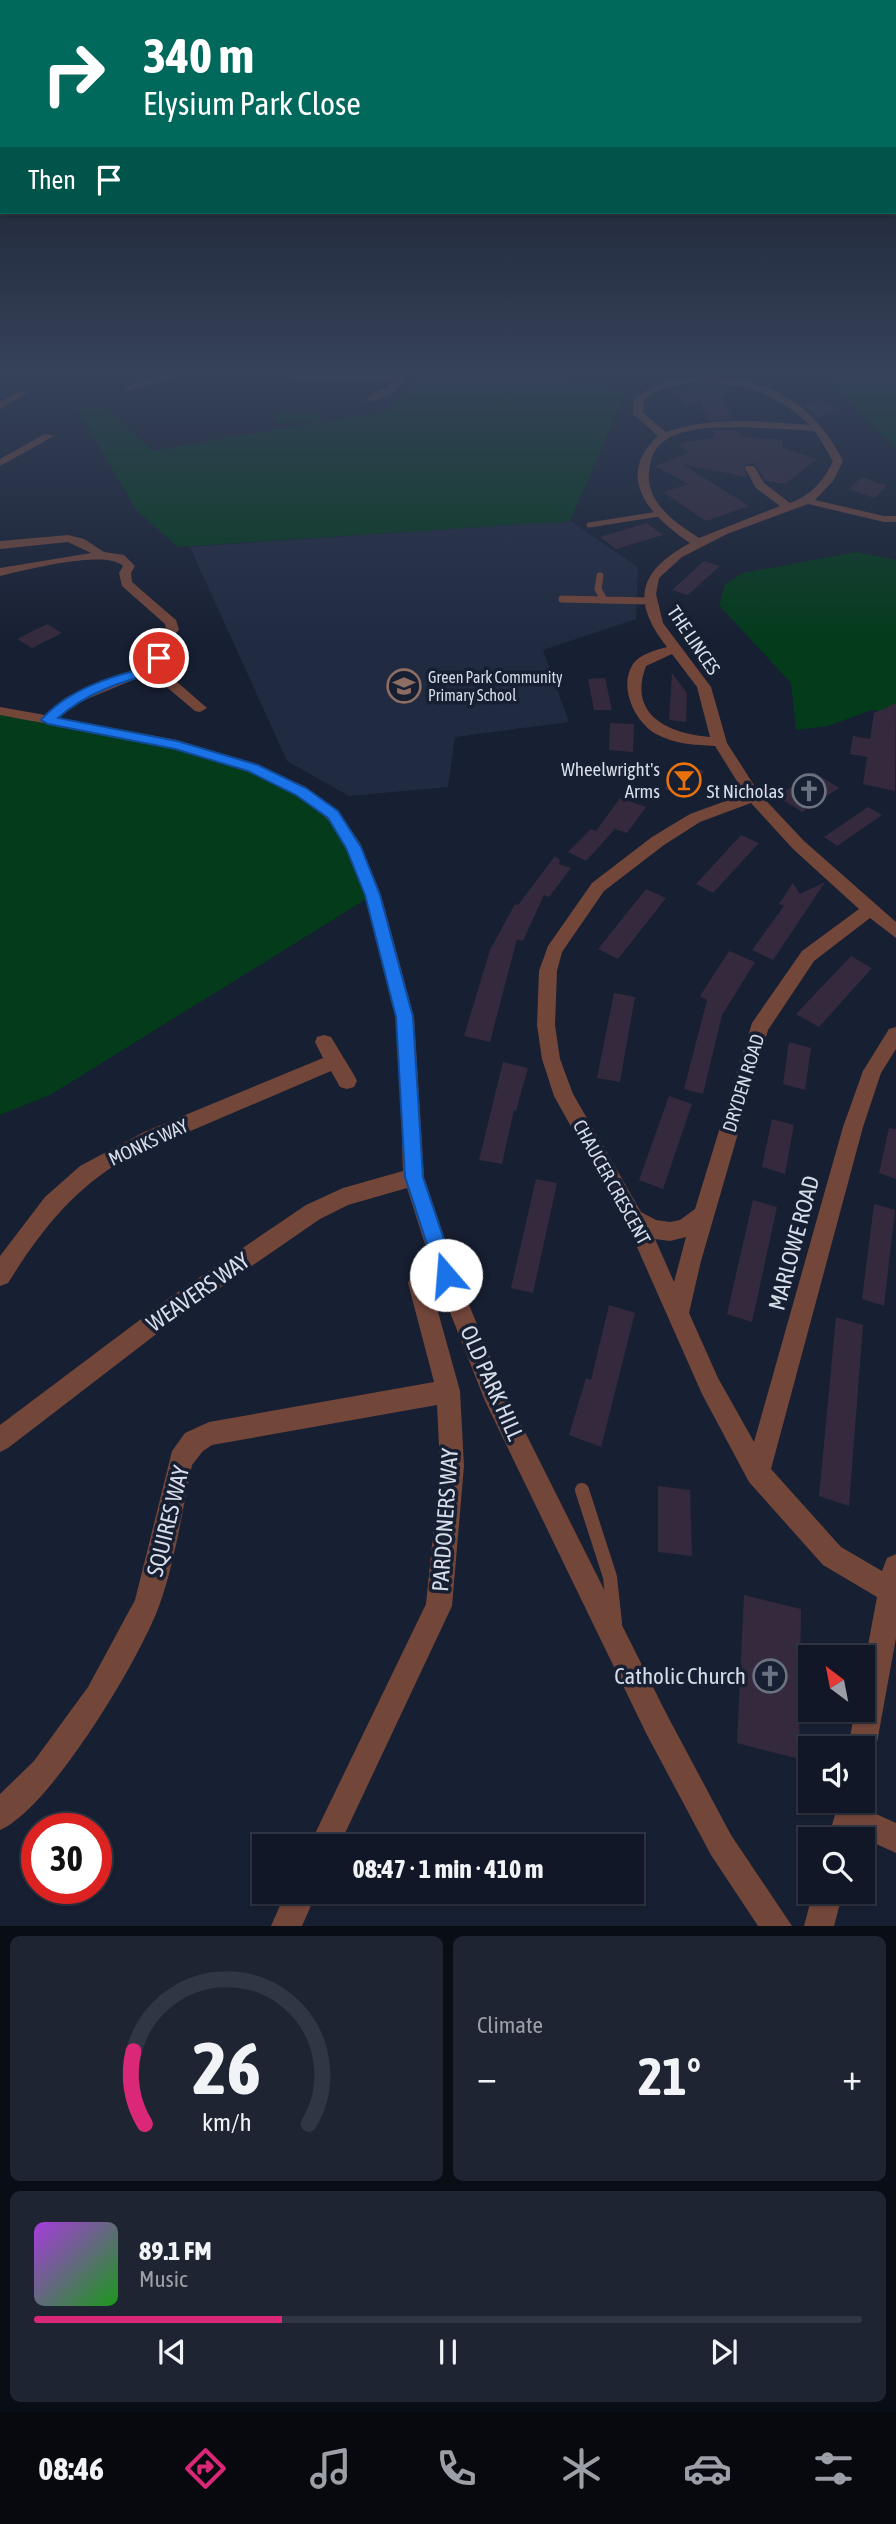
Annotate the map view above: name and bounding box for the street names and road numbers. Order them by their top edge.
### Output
street label: THE LINCES [663,601,725,679]
street label: DRYDEN ROAD [718,1031,768,1135]
street label: MONKS WAY [105,1114,192,1170]
street label: CHAUCER CRESCENT [569,1116,656,1249]
street label: MARLOWE ROAD [764,1173,824,1313]
street label: WEAVERS WAY [142,1247,255,1337]
street label: OLD PARK HILL [455,1322,529,1445]
street label: PARDONERS WAY [427,1447,463,1593]
street label: SQUIRES WAY [142,1462,194,1579]

